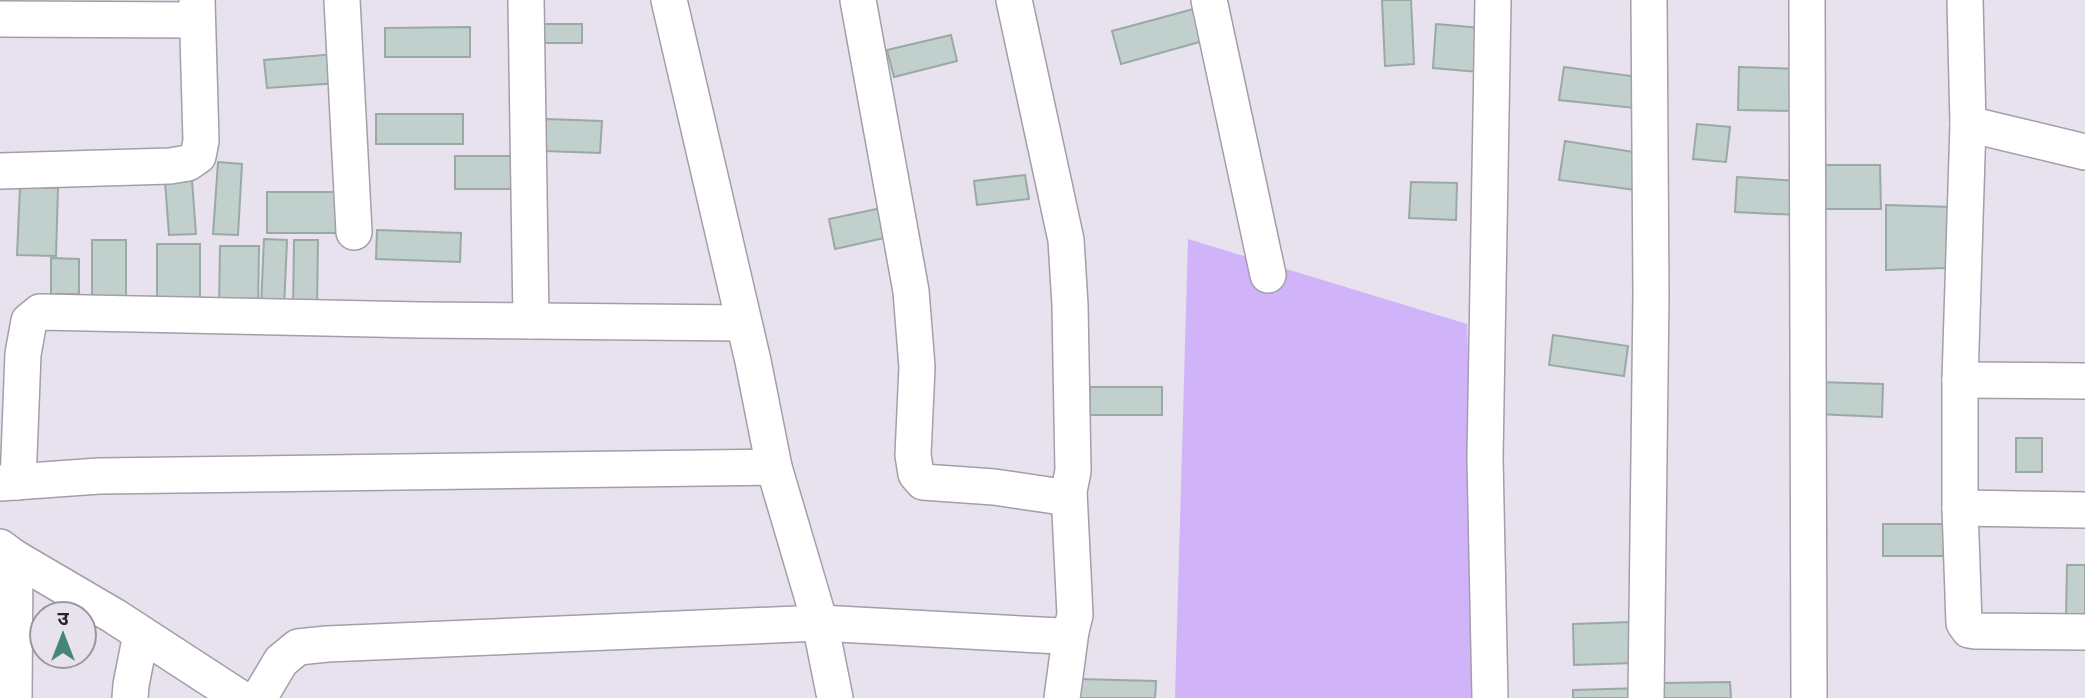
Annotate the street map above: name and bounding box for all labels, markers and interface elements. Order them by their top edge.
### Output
north arrow [28,600,98,670]
text: उ [57,605,69,631]

